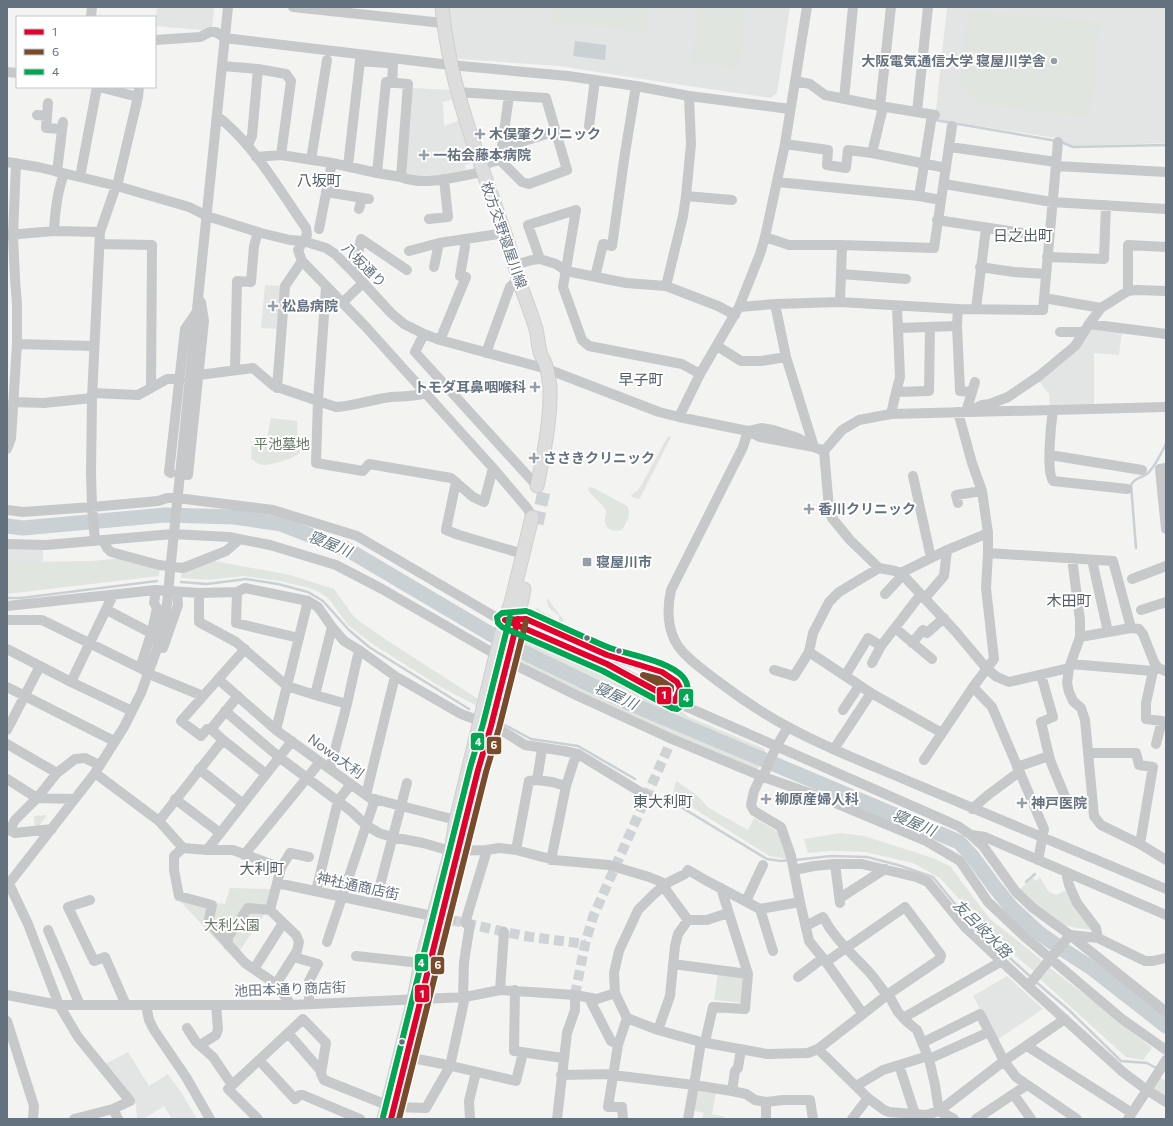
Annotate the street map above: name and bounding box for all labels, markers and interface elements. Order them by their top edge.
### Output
legend [16,16,156,88]
text: 1 [52,24,57,38]
text: 6 [52,44,59,58]
place label: 大阪電気通信大学 寝屋川学舎 [861,52,1046,69]
marker: 大阪電気通信大学 寝屋川学舎 [1049,56,1059,66]
text: 4 [52,64,59,78]
place label: 木俣肇クリニック [489,125,601,142]
marker: 木俣肇クリニック [474,128,486,140]
place label: 一祐会藤本病院 [433,146,531,163]
marker: 一祐会藤本病院 [418,149,430,161]
district label: 八坂町 [296,171,342,189]
street label: 枚方交野寝屋川線 [478,179,531,291]
district label: 日之出町 [993,226,1053,244]
street label: 八坂通り [339,239,390,290]
place label: 松島病院 [282,297,338,314]
marker: 松島病院 [267,300,279,312]
district label: 早子町 [618,370,664,388]
place label: トモダ耳鼻咽喉科 [414,378,526,395]
marker: トモダ耳鼻咽喉科 [529,381,541,393]
park label: 平池墓地 [254,435,310,452]
place label: ささきクリニック [543,449,655,466]
marker: ささきクリニック [528,452,540,464]
place label: 香川クリニック [818,500,916,517]
marker: 香川クリニック [803,503,815,515]
water label: 寝屋川 [306,526,356,561]
place label: 寝屋川市 [596,553,652,570]
marker: 寝屋川市 [581,556,593,568]
district label: 木田町 [1046,591,1092,609]
unlabelled marker [582,633,592,643]
unlabelled marker [614,646,624,656]
water label: 寝屋川 [592,677,642,714]
line badge: 1 [656,686,672,705]
text: 1 [662,688,667,701]
line badge: 4 [678,688,694,708]
text: 4 [683,691,690,704]
street label: Nowa大利 [305,730,368,782]
line badge: 4 [470,732,485,751]
text: 4 [475,735,482,748]
line badge: 6 [486,736,502,755]
text: 6 [491,738,498,751]
place label: 柳原産婦人科 [775,790,859,807]
district label: 東大利町 [633,792,693,810]
marker: 柳原産婦人科 [760,793,772,805]
place label: 神戸医院 [1031,794,1087,811]
marker: 神戸医院 [1016,797,1028,809]
water label: 寝屋川 [890,805,940,840]
district label: 大利町 [239,859,285,877]
street label: 神社通商店街 [315,868,401,903]
water label: 友呂岐水路 [950,895,1017,963]
park label: 大利公園 [204,916,260,933]
line badge: 4 [414,953,429,972]
text: 4 [418,956,425,969]
line badge: 6 [430,956,445,975]
text: 6 [435,958,442,971]
street label: 池田本通り商店街 [234,978,346,999]
line badge: 1 [414,984,430,1003]
text: 1 [420,987,425,1000]
unlabelled marker [397,1037,407,1047]

